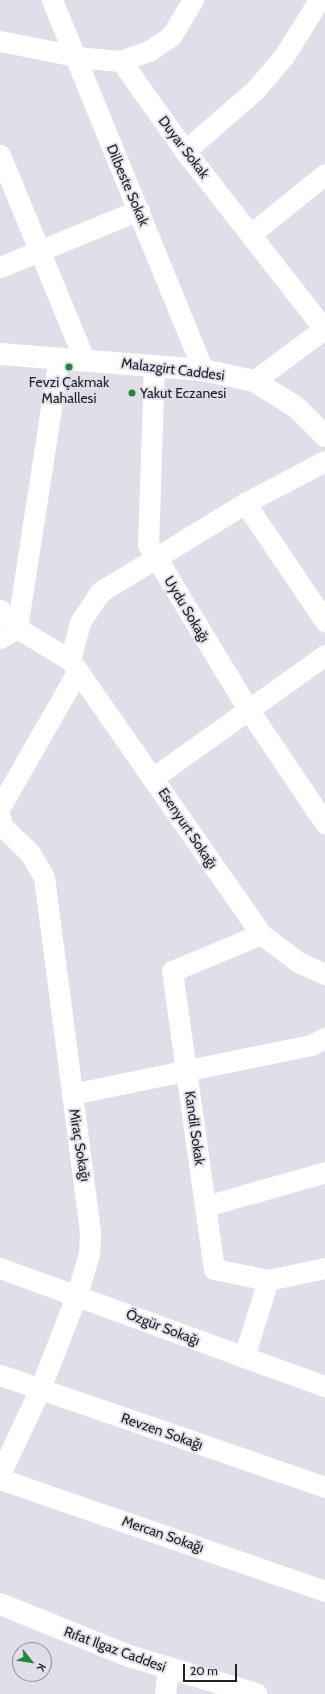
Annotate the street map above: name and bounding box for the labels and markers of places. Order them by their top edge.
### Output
marker: Fevzi Çakmak Mahallesi [64,362,74,372]
place label: Fevzi Çakmak Mahallesi [29,374,109,406]
place label: Yakut Eczanesi [140,385,226,401]
marker: Yakut Eczanesi [127,388,137,398]

